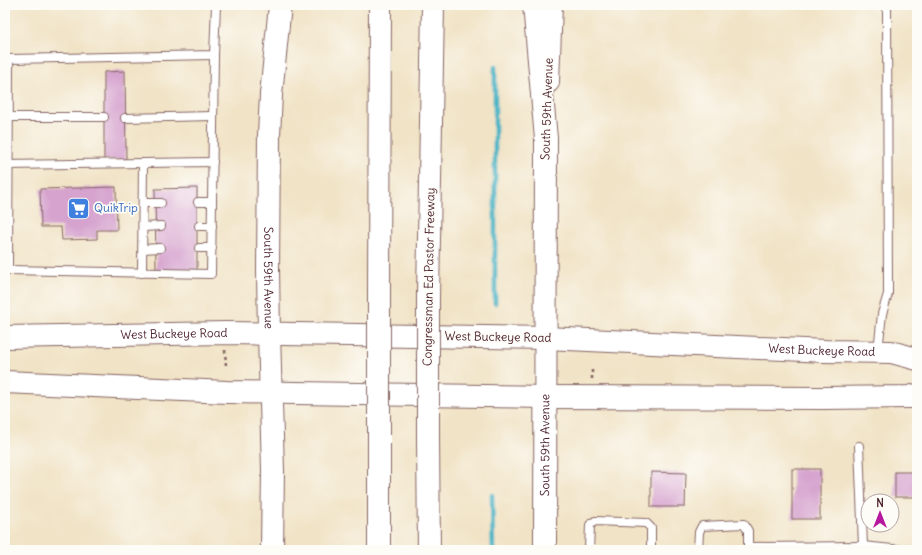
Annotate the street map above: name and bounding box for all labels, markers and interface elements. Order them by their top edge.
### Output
street label: South 59th Avenue [537,58,556,160]
street label: Congressman Ed Pastor Freeway [419,188,438,366]
supermarket icon: QuikTrip [66,195,92,221]
place label: QuikTrip [94,200,138,215]
street label: South 59th Avenue [261,227,277,329]
street label: West Buckeye Road [120,325,228,342]
street label: West Buckeye Road [444,328,552,345]
street label: West Buckeye Road [768,340,875,359]
street label: South 59th Avenue [537,394,552,496]
north arrow [860,493,900,533]
text: N [876,496,884,510]

